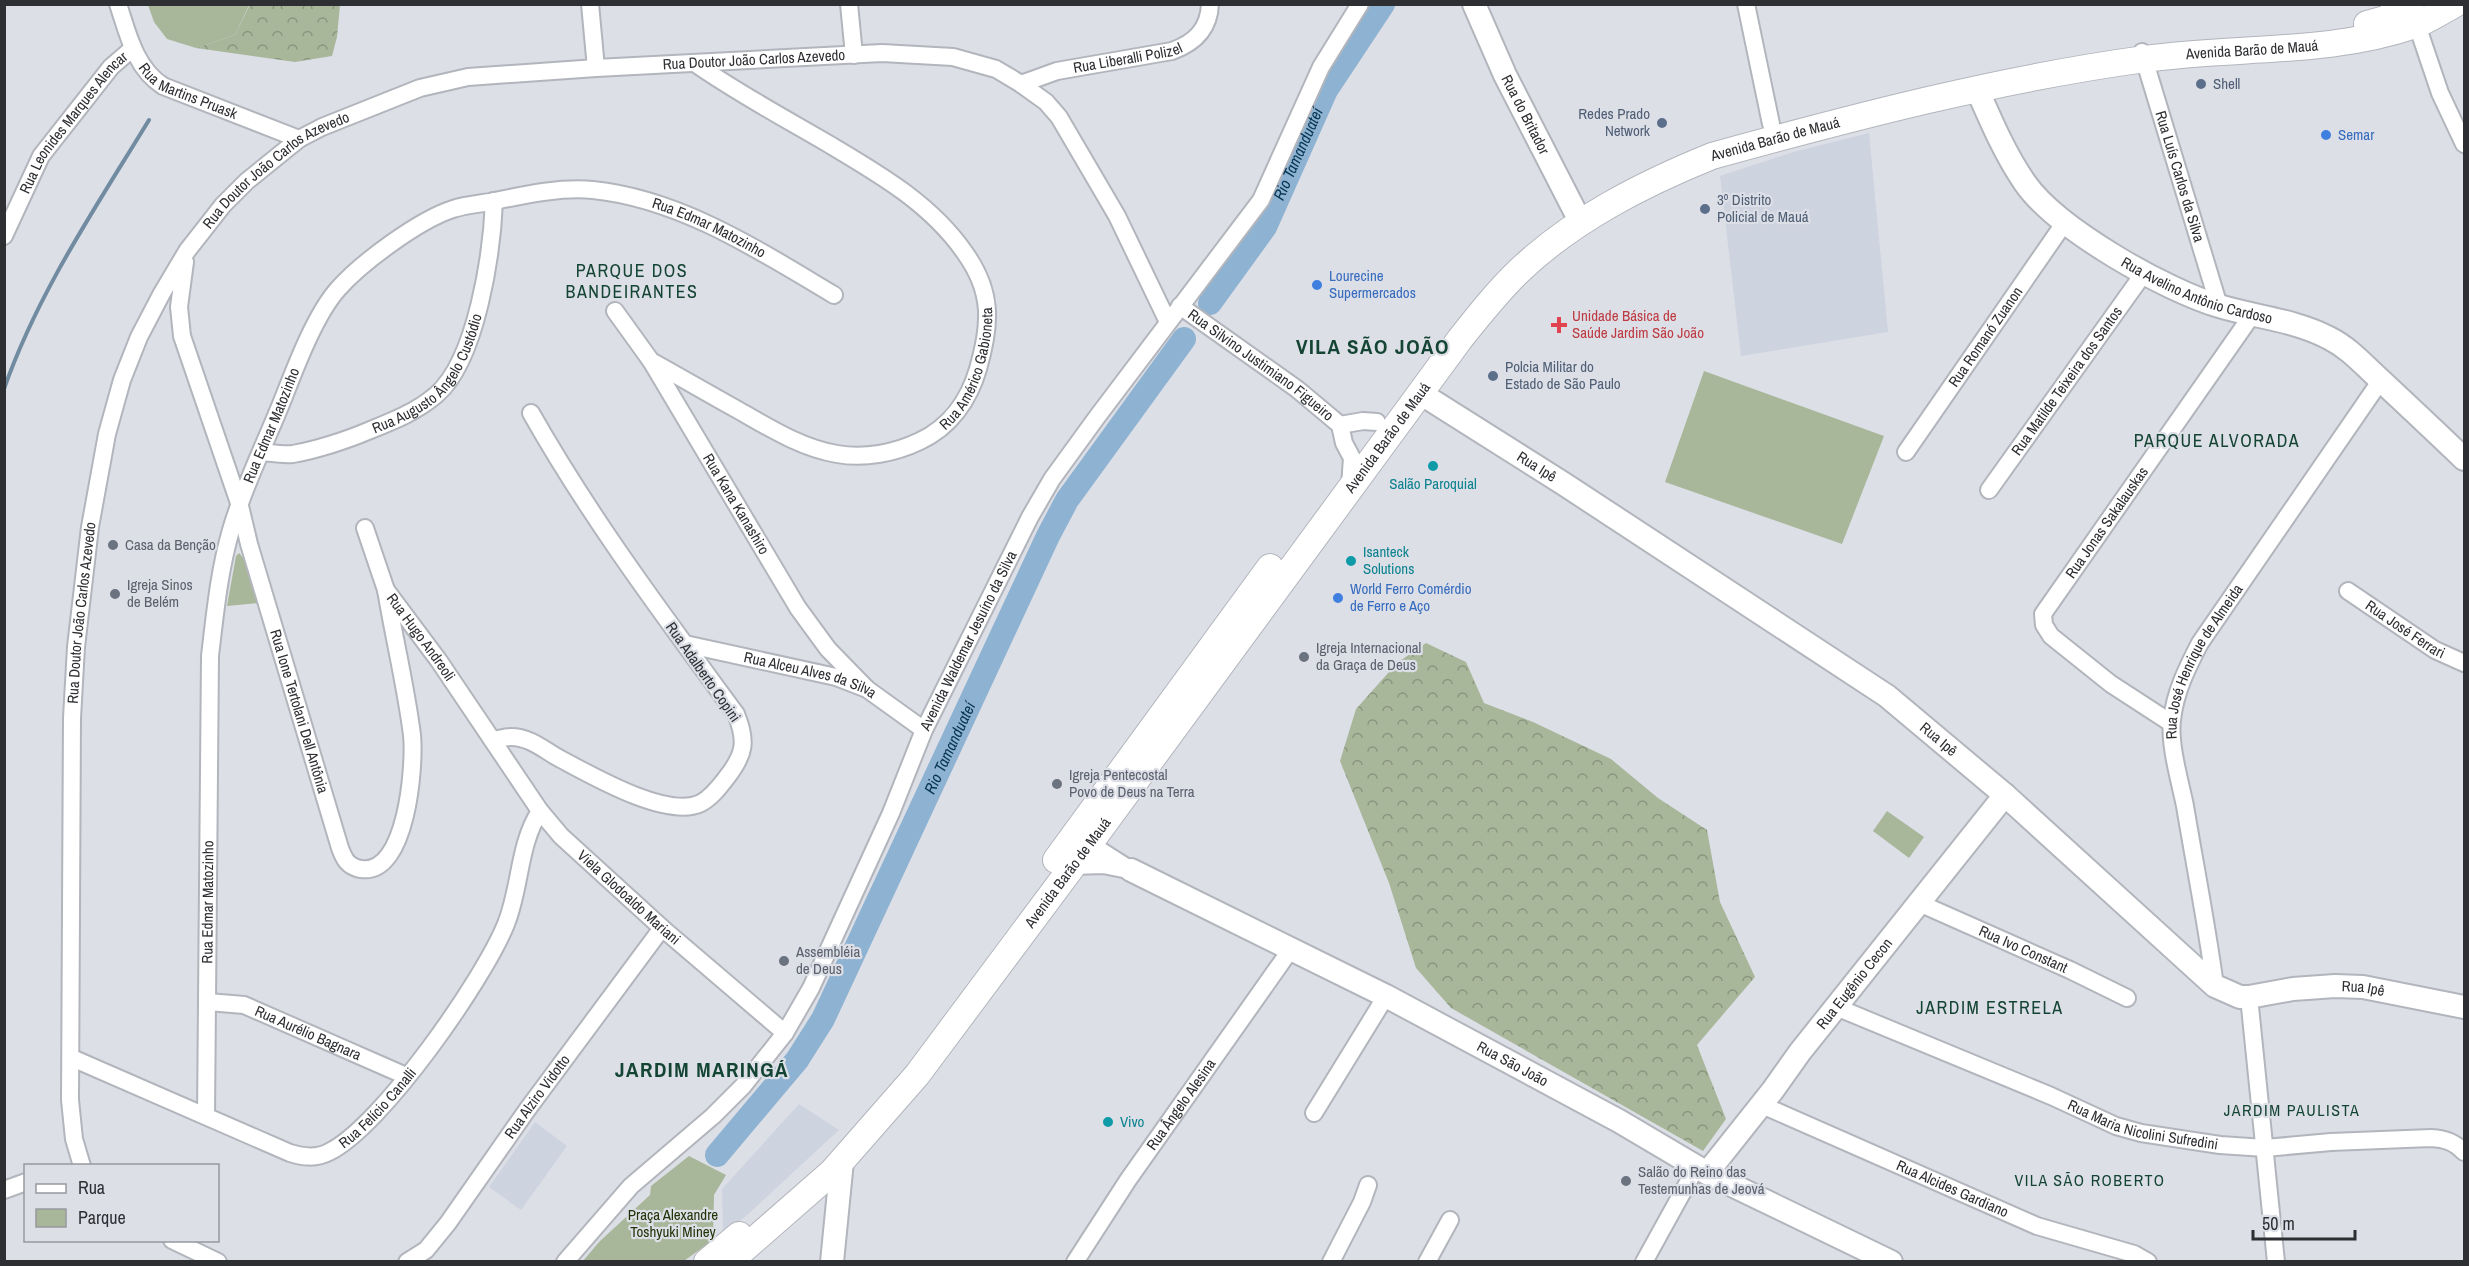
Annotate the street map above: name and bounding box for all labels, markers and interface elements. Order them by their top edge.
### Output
street label: Avenida Barão de Mauá [2184,34,2319,64]
street label: Rua Liberalli Polizel [1072,37,1186,78]
street label: Rua Doutor João Carlos Azevedo [662,44,846,74]
street label: Rua Leonides Marques Alencar [14,46,132,197]
street label: Rua Martins Pruask [134,58,241,124]
street label: Rua do Britador [1497,71,1555,158]
place label: Shell [2213,73,2240,94]
marker: Shell [2194,77,2208,91]
water label: Rio Tamanduateí [1267,103,1328,204]
place label: Redes Prado Network [1578,103,1651,141]
street label: Rua Doutor João Carlos Azevedo [197,106,352,233]
street label: Rua Luís Carlos da Silva [2150,108,2210,245]
street label: Avenida Barão de Mauá [1707,111,1842,166]
marker: Redes Prado Network [1655,116,1669,130]
place label: Semar [2338,124,2374,145]
marker: Semar [2319,128,2333,142]
place label: 3º Distrito Policial de Mauá [1717,189,1809,227]
street label: Rua Edmar Matozinho [650,192,770,263]
marker: 3º Distrito Policial de Mauá [1698,202,1712,216]
street label: Rua Avelino Antônio Cardoso [2118,252,2275,329]
district label: PARQUE DOS BANDEIRANTES [566,258,698,304]
place label: Lourecine Supermercados [1329,265,1416,303]
marker: Lourecine Supermercados [1310,278,1324,292]
street label: Rua Romanó Zuanon [1943,282,2027,391]
street label: Rua Matilde Teixeira dos Santos [2006,302,2127,459]
street label: Rua Silvino Justimiano Figueiro [1184,304,1339,426]
place label: Unidade Básica de Saúde Jardim São João [1572,305,1704,343]
street label: Rua Américo Gabioneta [934,307,997,435]
street label: Rua Augusto Ângelo Custódio [369,311,487,438]
marker: Unidade Básica de Saúde Jardim São João [1550,316,1568,334]
district label: VILA SÃO JOÃO [1296,332,1450,361]
place label: Polcia Militar do Estado de São Paulo [1505,356,1621,394]
street label: Rua Edmar Matozinho [238,364,304,486]
marker: Polcia Militar do Estado de São Paulo [1486,369,1500,383]
street label: Avenida Barão de Mauá [1339,378,1435,498]
district label: PARQUE ALVORADA [2134,428,2300,453]
street label: Rua Ipê [1513,446,1561,487]
street label: Rua Kana Kanashiro [698,449,775,558]
marker: Salão Paroquial [1426,459,1440,473]
street label: Rua Jonas Sakalauskas [2060,462,2153,582]
place label: Salão Paroquial [1389,473,1477,494]
street label: Rua Doutor João Carlos Azevedo [62,520,101,704]
place label: Casa da Benção [125,534,216,555]
marker: Casa da Benção [106,538,120,552]
place label: Isanteck Solutions [1363,541,1414,579]
street label: Avenida Waldemar Jesuíno da Silva [914,547,1022,735]
marker: Isanteck Solutions [1344,554,1358,568]
place label: Igreja Sinos de Belém [127,574,193,612]
place label: World Ferro Comérdio de Ferro e Aço [1350,578,1472,616]
street label: Rua José Henrique de Almeida [2160,580,2248,740]
marker: Igreja Sinos de Belém [108,587,122,601]
street label: Rua Hugo Andreoli [382,589,460,685]
marker: World Ferro Comérdio de Ferro e Aço [1331,591,1345,605]
street label: Rua José Ferrari [2362,595,2448,663]
street label: Rua Adalberto Copini [661,618,746,726]
street label: Rua Ione Tertolani Dell Antônia [265,627,334,796]
place label: Igreja Internacional da Graça de Deus [1316,637,1421,675]
street label: Rua Alceu Alves da Silva [742,646,881,703]
marker: Igreja Internacional da Graça de Deus [1297,650,1311,664]
water label: Rio Tamanduateí [918,697,981,797]
street label: Rua Ipê [1916,717,1962,761]
place label: Igreja Pentecostal Povo de Deus na Terra [1069,764,1195,802]
marker: Igreja Pentecostal Povo de Deus na Terra [1050,777,1064,791]
street label: Avenida Barão de Mauá [1019,813,1115,933]
street label: Rua Edmar Matozinho [196,840,218,964]
street label: Viela Glodoaldo Mariani [573,845,685,949]
street label: Rua Ivo Constant [1976,920,2072,978]
street label: Rua Eugênio Cecon [1811,934,1897,1033]
place label: Assembléia de Deus [795,941,860,979]
marker: Assembléia de Deus [777,954,791,968]
street label: Rua Ipê [2341,975,2387,1001]
district label: JARDIM ESTRELA [1916,995,2064,1020]
street label: Rua Aurélio Bagnara [252,1000,365,1065]
street label: Rua São João [1473,1036,1552,1091]
street label: Rua Alziro Vidotto [499,1050,575,1143]
street label: Rua Ângelo Alesina [1141,1054,1220,1154]
district label: JARDIM MARINGÁ [615,1055,789,1084]
street label: Rua Felício Canalli [334,1063,421,1153]
street label: Rua Maria Nicolini Sufredini [2064,1094,2220,1155]
district label: JARDIM PAULISTA [2224,1099,2360,1121]
place label: Vivo [1120,1111,1145,1132]
marker: Vivo [1101,1115,1115,1129]
street label: Rua Alcides Gardiano [1893,1154,2012,1222]
place label: Salão do Reino das Testemunhas de Jeová [1638,1161,1765,1199]
legend [24,1164,219,1242]
district label: VILA SÃO ROBERTO [2014,1169,2166,1191]
marker: Salão do Reino das Testemunhas de Jeová [1619,1174,1633,1188]
text: Rua [78,1175,105,1200]
scale bar [2253,1203,2355,1241]
park label: Praça Alexandre Toshyuki Miney [628,1204,718,1242]
text: Parque [78,1205,126,1230]
text: 50 m [2262,1211,2295,1236]

